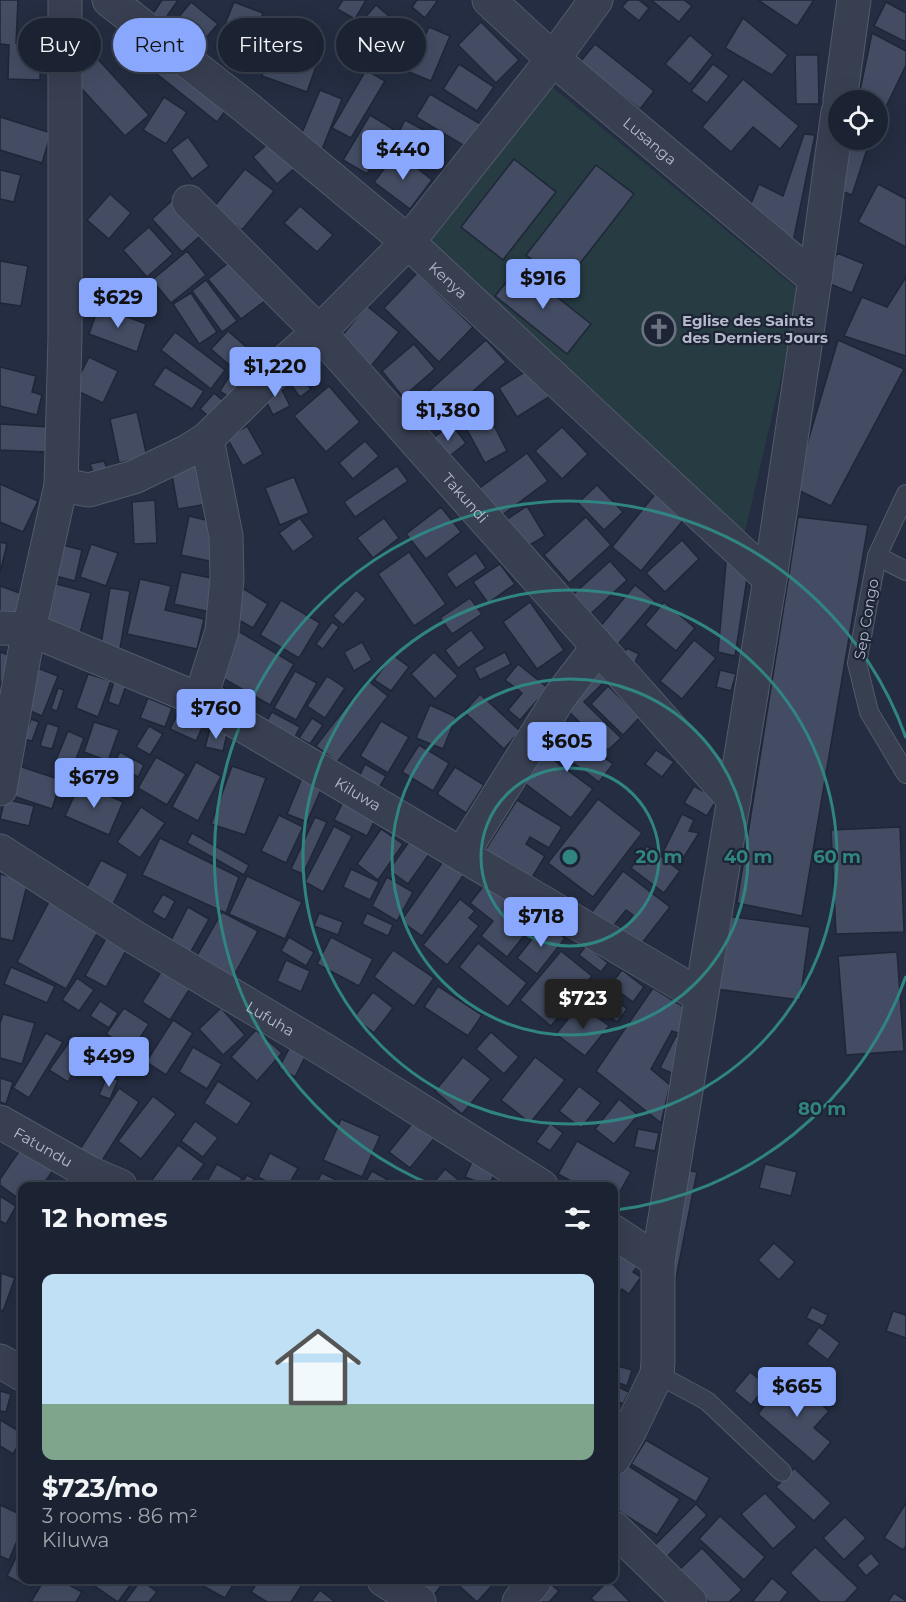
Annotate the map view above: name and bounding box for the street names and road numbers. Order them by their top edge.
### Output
street label: Lusanga [619,113,681,169]
street label: Kenya [425,257,472,302]
street label: Takundi [439,469,493,526]
street label: Sep Congo [850,577,882,661]
street label: Kiluwa [332,772,385,815]
street label: Lufuha [243,996,298,1040]
street label: Fatundu [11,1122,76,1171]

